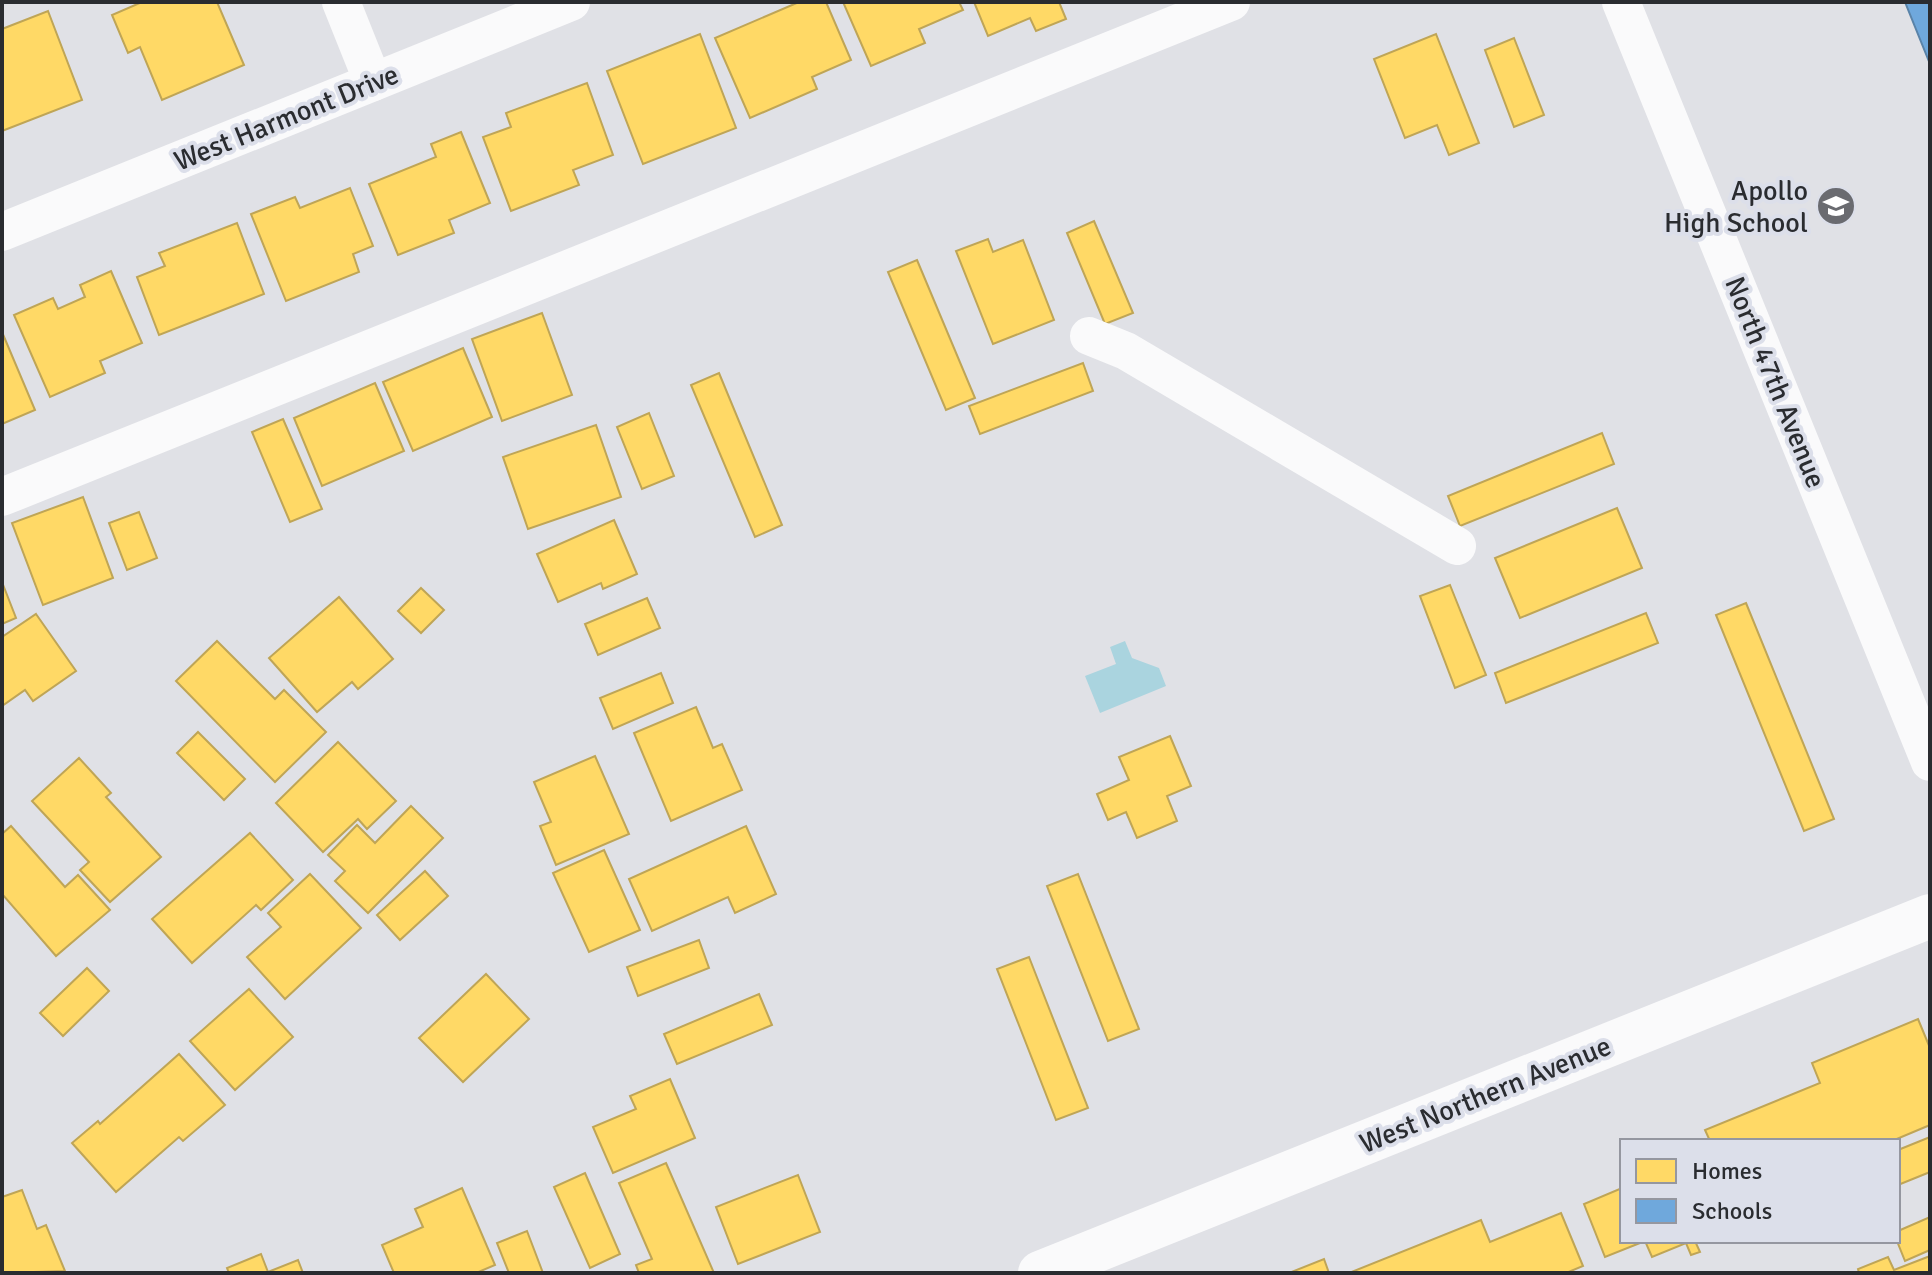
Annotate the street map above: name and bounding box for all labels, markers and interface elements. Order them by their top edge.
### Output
street label: West Harmont Drive [169,57,404,178]
place label: Apollo High School [1664,174,1808,240]
school or university icon: Apollo High School [1815,185,1857,227]
street label: North 47th Avenue [1717,272,1833,493]
street label: West Northern Avenue [1355,1029,1616,1161]
legend [1620,1139,1900,1243]
text: Homes [1692,1156,1762,1186]
text: Schools [1692,1196,1772,1226]

